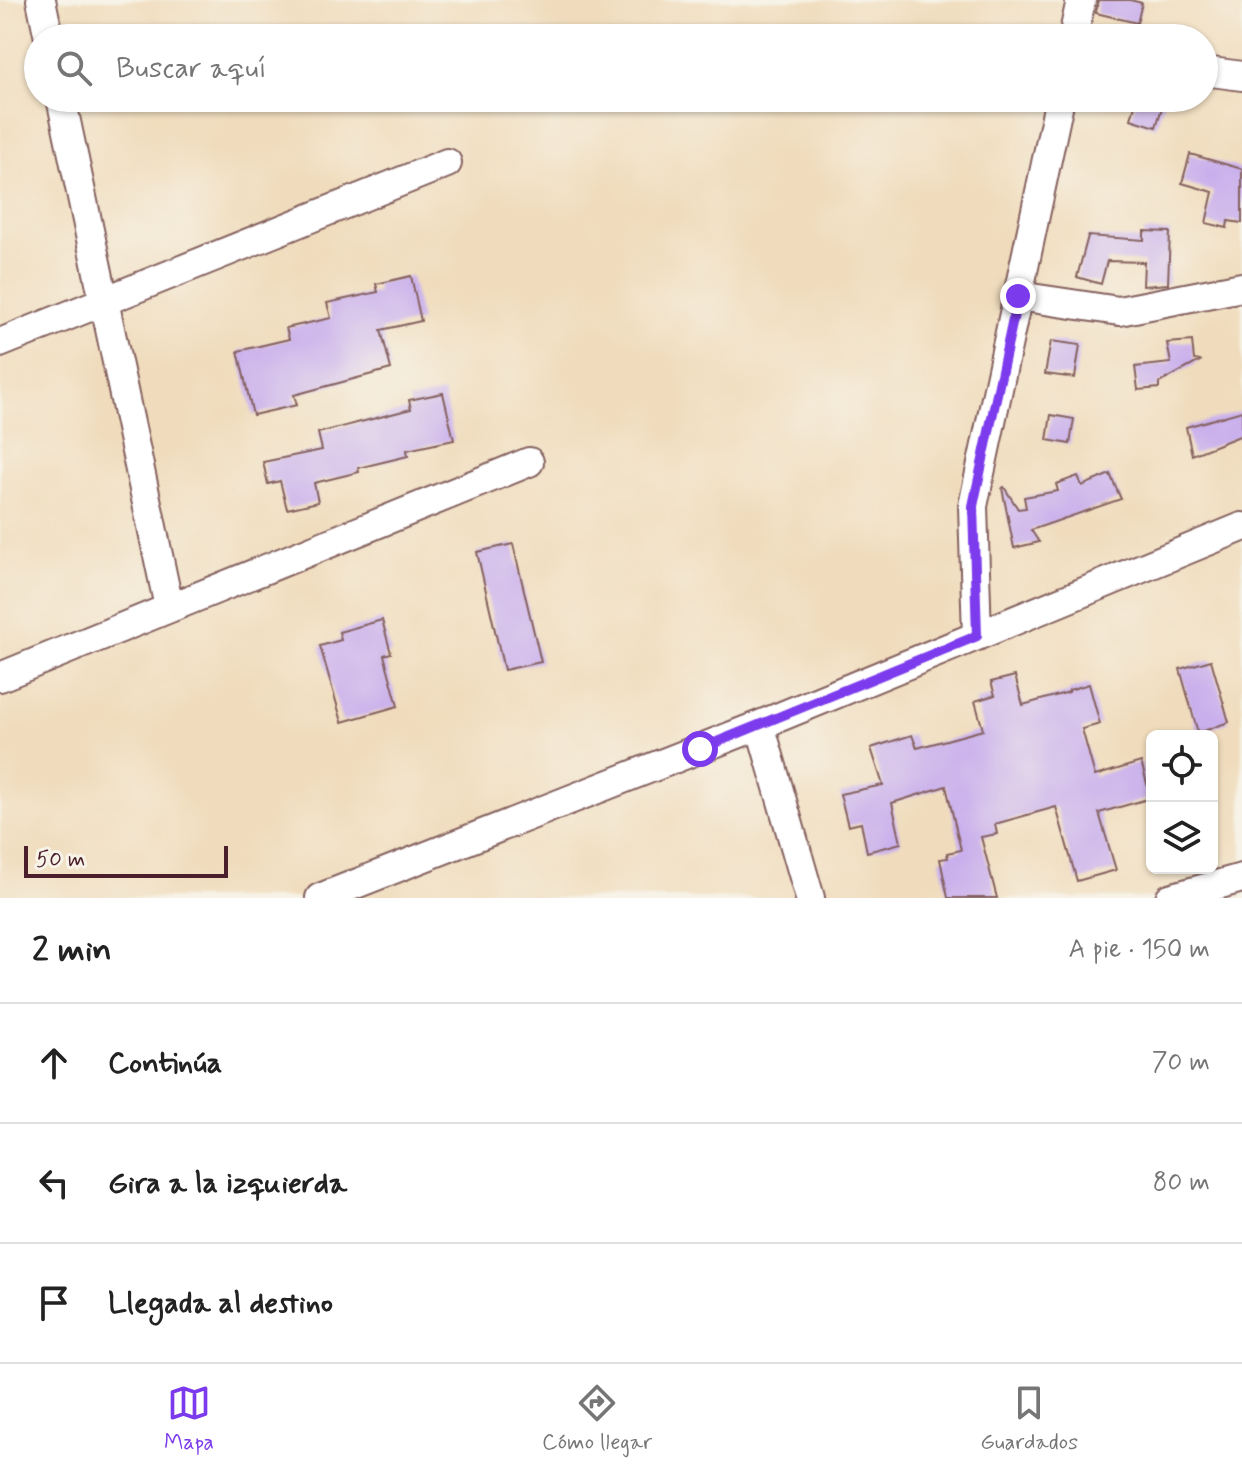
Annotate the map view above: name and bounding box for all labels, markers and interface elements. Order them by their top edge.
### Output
search box [24,24,1218,112]
icon: search [52,46,96,90]
text: Buscar aquí [116,49,267,88]
route end [1000,278,1036,314]
map controls [1146,730,1218,874]
button: locate [1146,730,1218,802]
route start [682,731,718,767]
button: layers [1146,802,1218,874]
scale bar [24,842,228,878]
text: 50 m [36,846,85,874]
text: 2 min [32,928,112,973]
text: A pie · 150 m [1068,933,1210,967]
icon: ahead [32,1041,76,1085]
text: Continúa [108,1044,222,1083]
text: 70 m [1152,1046,1210,1080]
icon: left [32,1161,76,1205]
text: Gira a la izquierda [108,1164,347,1203]
text: 80 m [1153,1166,1210,1200]
icon: arrive [32,1281,76,1325]
text: Llegada al destino [108,1284,333,1323]
tab: Mapa [164,1381,214,1457]
tab: Cómo llegar [542,1381,652,1457]
tab: Guardados [980,1381,1078,1457]

